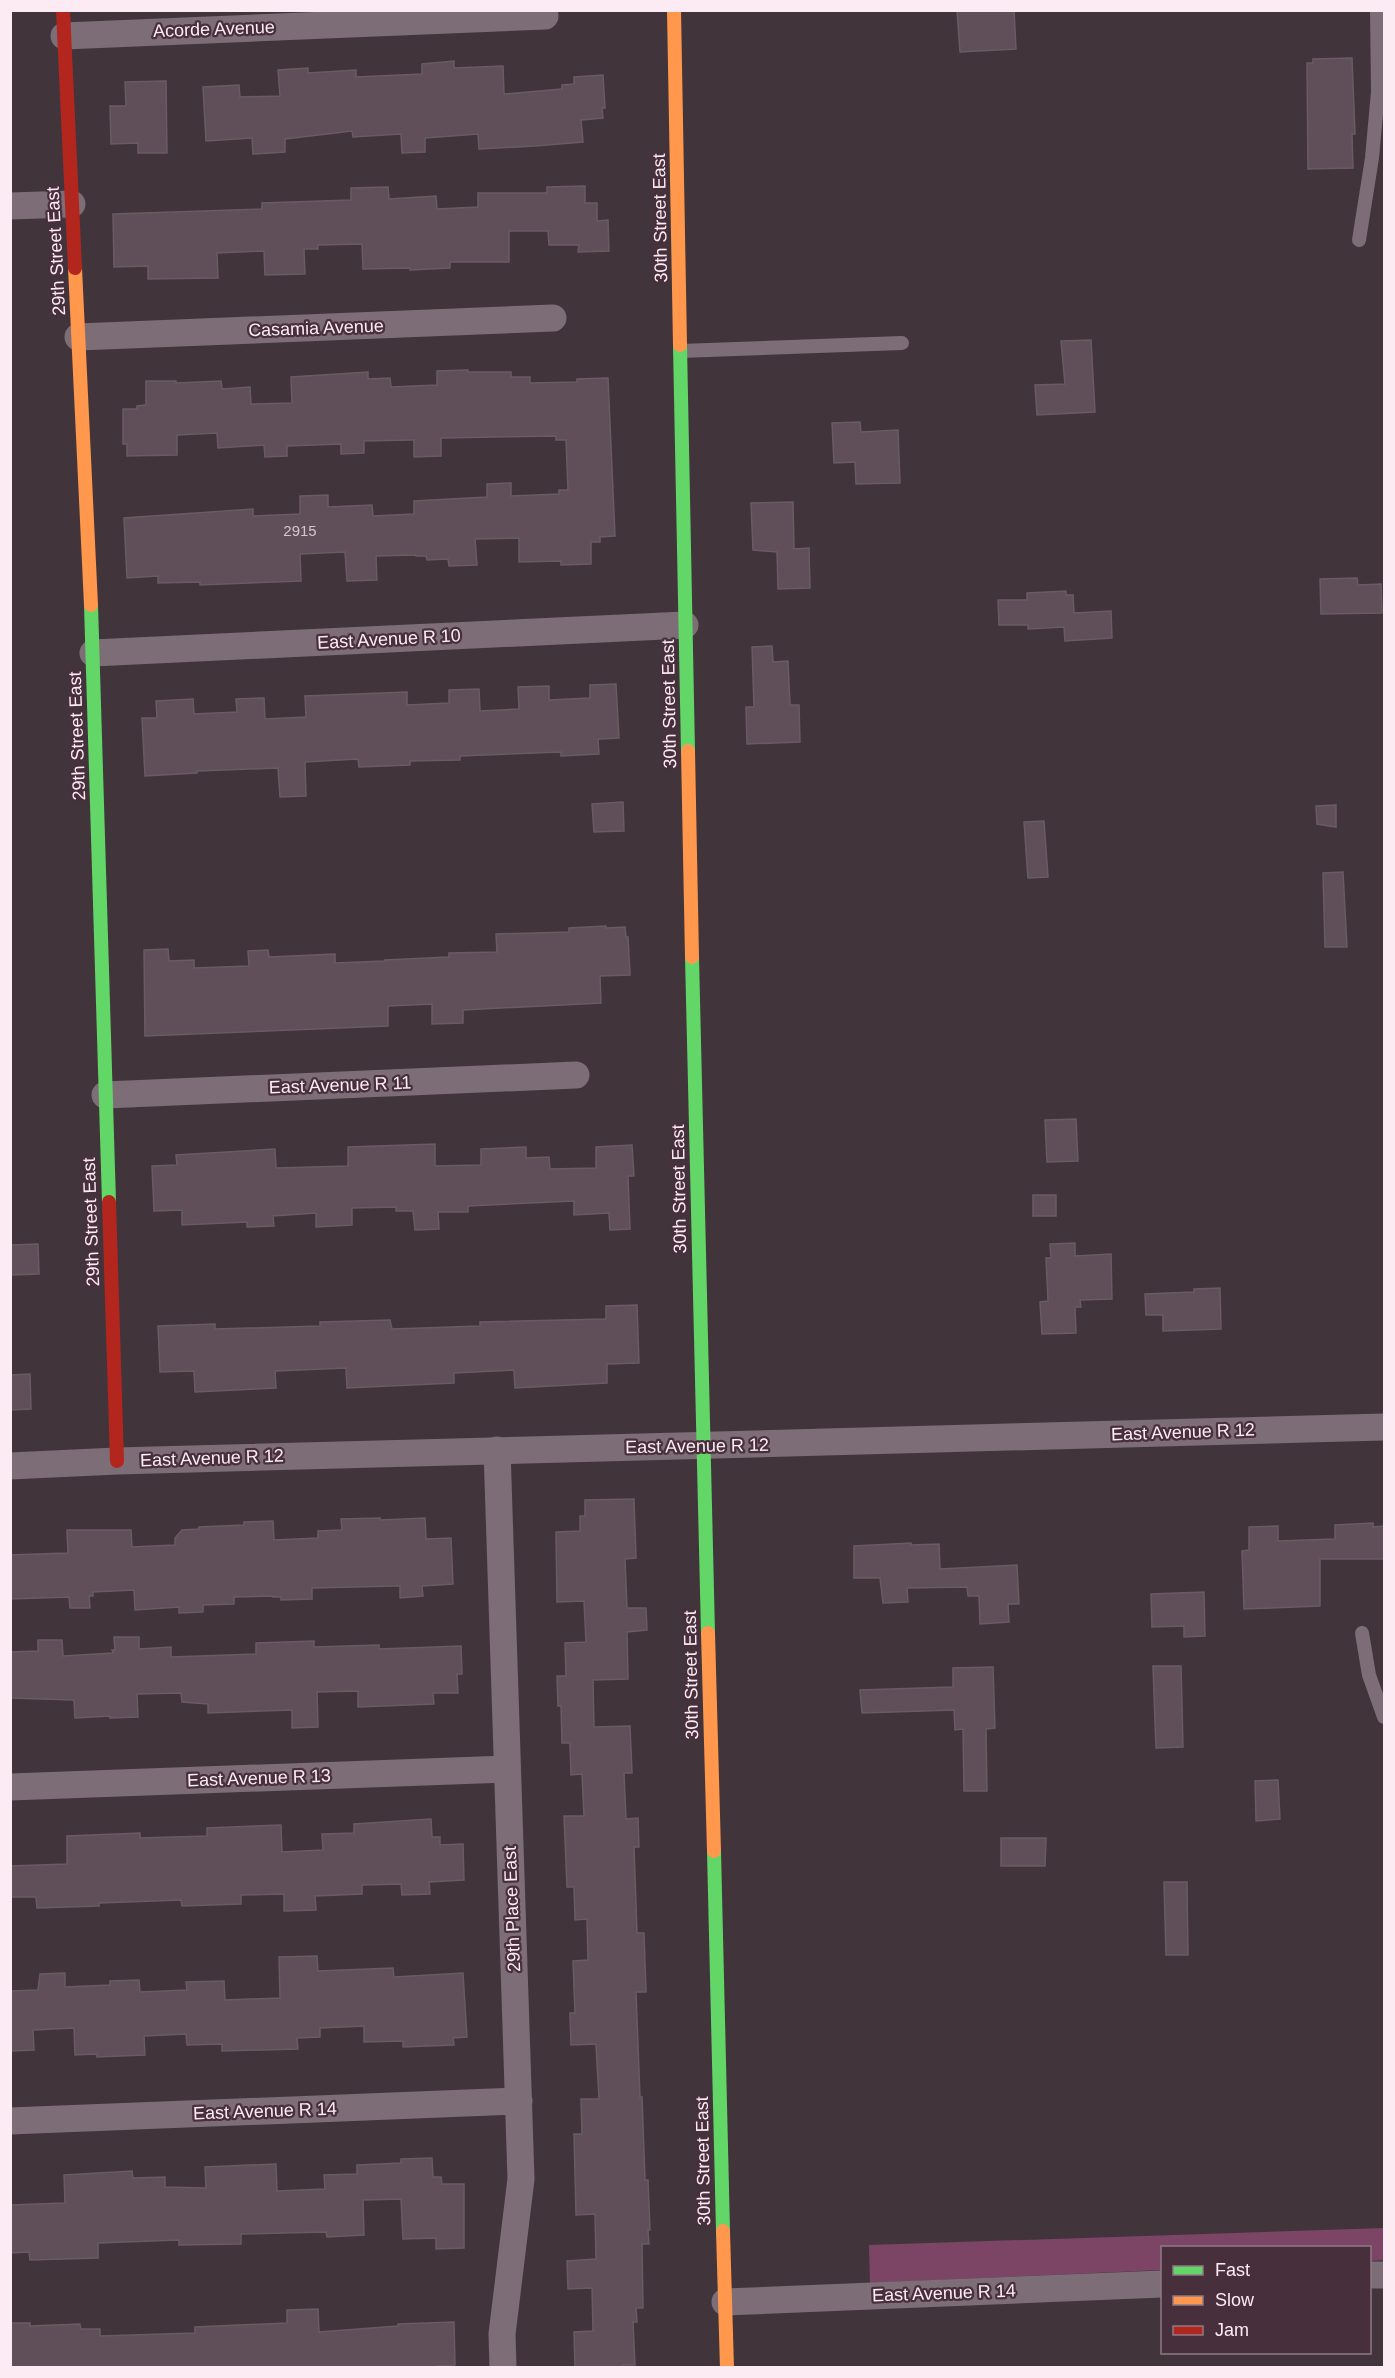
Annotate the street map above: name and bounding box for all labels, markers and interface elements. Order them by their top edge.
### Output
street label: Acorde Avenue [153,17,275,41]
street label: 30th Street East [649,153,671,283]
street label: 29th Street East [43,186,69,316]
street label: Casamia Avenue [248,316,384,340]
house number: 2915 [283,522,317,539]
street label: East Avenue R 10 [317,625,461,653]
street label: 30th Street East [658,639,680,769]
street label: 29th Street East [65,671,89,801]
street label: East Avenue R 11 [268,1073,412,1097]
street label: 30th Street East [668,1124,690,1254]
street label: 29th Street East [79,1157,103,1287]
street label: East Avenue R 12 [1111,1419,1255,1445]
street label: East Avenue R 12 [625,1435,769,1457]
street label: East Avenue R 12 [140,1445,284,1471]
street label: 30th Street East [680,1610,702,1740]
street label: East Avenue R 13 [187,1765,331,1791]
street label: 29th Place East [500,1846,524,1972]
street label: 30th Street East [692,2096,714,2226]
street label: East Avenue R 14 [193,2098,337,2124]
legend [1161,2246,1371,2354]
text: Fast [1215,2260,1250,2280]
street label: East Avenue R 14 [872,2280,1016,2306]
text: Slow [1215,2290,1255,2310]
text: Jam [1215,2320,1249,2340]

